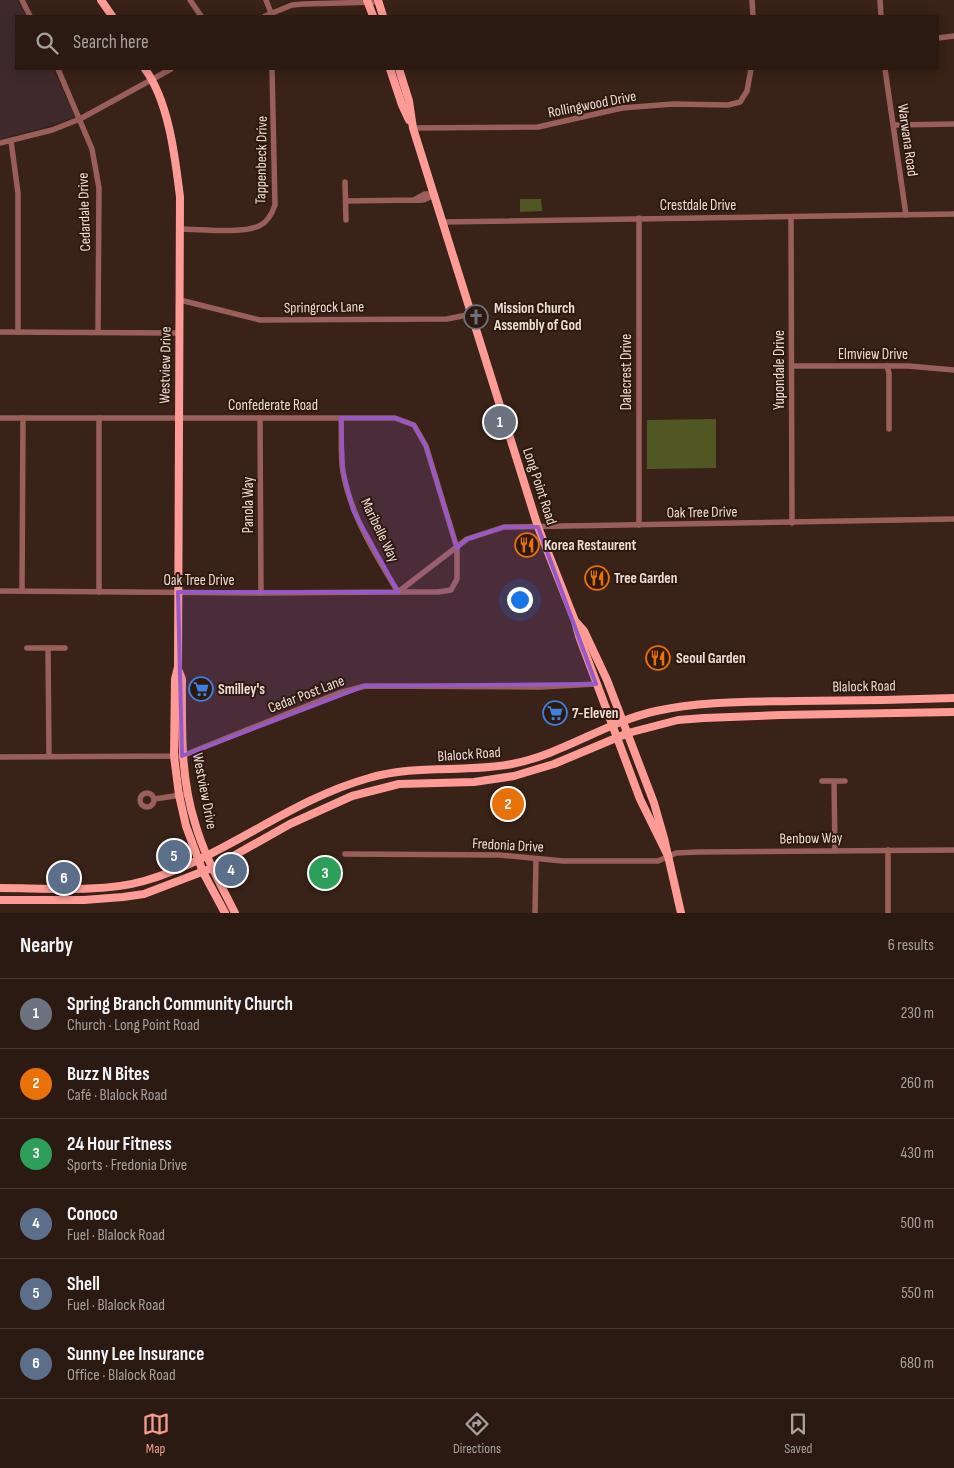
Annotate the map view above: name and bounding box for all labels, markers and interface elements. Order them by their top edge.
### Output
search box [15,15,939,70]
icon: search [33,29,61,57]
text: Search here [73,31,149,54]
street label: Rollingwood Drive [546,87,638,122]
street label: Warwana Road [893,102,922,178]
street label: Tappenbeck Drive [251,116,272,204]
street label: Cedardale Drive [74,172,95,252]
street label: Crestdale Drive [660,196,736,215]
street label: Springrock Lane [284,297,364,318]
place label: Mission Church Assembly of God [493,299,582,335]
church icon: Mission Church Assembly of God [463,304,489,330]
street label: Westview Drive [155,326,176,404]
street label: Yupondale Drive [770,330,789,410]
street label: Dalecrest Drive [617,334,636,410]
street label: Elmview Drive [838,345,908,364]
street label: Confederate Road [228,396,318,415]
pin: 1 [484,403,516,441]
street label: Long Point Road [518,445,561,527]
street label: Panola Way [239,477,258,533]
street label: Maribelle Way [356,495,403,566]
street label: Oak Tree Drive [666,502,738,523]
restaurant icon: Korea Restaurent [514,532,540,558]
place label: Korea Restaurent [544,536,637,555]
restaurant icon: Tree Garden [584,565,610,591]
place label: Tree Garden [614,569,677,588]
street label: Oak Tree Drive [164,571,234,590]
your location [507,587,533,613]
restaurant icon: Seoul Garden [645,645,671,671]
place label: Seoul Garden [676,649,746,668]
street label: Cedar Post Lane [265,671,347,718]
supermarket icon: Smilley's [188,676,214,702]
street label: Blalock Road [832,676,896,697]
place label: Smilley's [218,680,265,699]
supermarket icon: 7-Eleven [542,700,568,726]
place label: 7-Eleven [572,704,619,723]
street label: Blalock Road [437,743,501,766]
street label: Westview Drive [188,751,221,831]
pin: 2 [492,785,524,823]
street label: Benbow Way [779,828,843,849]
street label: Fredonia Drive [472,834,544,857]
pin: 5 [158,837,190,875]
pin: 4 [215,851,247,889]
pin: 3 [309,854,341,892]
pin: 6 [48,859,80,897]
text: Nearby [20,933,73,958]
text: 6 results [888,936,934,955]
text: Spring Branch Community Church [67,993,293,1016]
text: 1 [33,1004,39,1023]
text: 230 m [901,1004,934,1023]
text: Church · Long Point Road [67,1016,200,1035]
text: Buzz N Bites [67,1063,150,1086]
text: 2 [32,1074,40,1093]
text: 260 m [900,1074,934,1093]
text: Café · Blalock Road [67,1086,167,1105]
text: 24 Hour Fitness [67,1133,172,1156]
text: 3 [32,1144,40,1163]
text: 430 m [901,1144,934,1163]
text: Sports · Fredonia Drive [67,1156,187,1175]
text: Conoco [67,1203,118,1226]
text: 4 [32,1214,40,1233]
text: 500 m [900,1214,934,1233]
text: Fuel · Blalock Road [67,1226,165,1245]
text: Shell [67,1273,100,1296]
text: 5 [32,1284,40,1303]
text: 550 m [901,1284,934,1303]
text: Fuel · Blalock Road [67,1296,165,1315]
text: Sunny Lee Insurance [67,1343,204,1366]
text: 6 [32,1354,40,1373]
text: 680 m [900,1354,934,1373]
text: Office · Blalock Road [67,1366,176,1385]
tab: Map [142,1410,170,1457]
tab: Directions [453,1410,501,1457]
tab: Saved [784,1410,812,1457]

